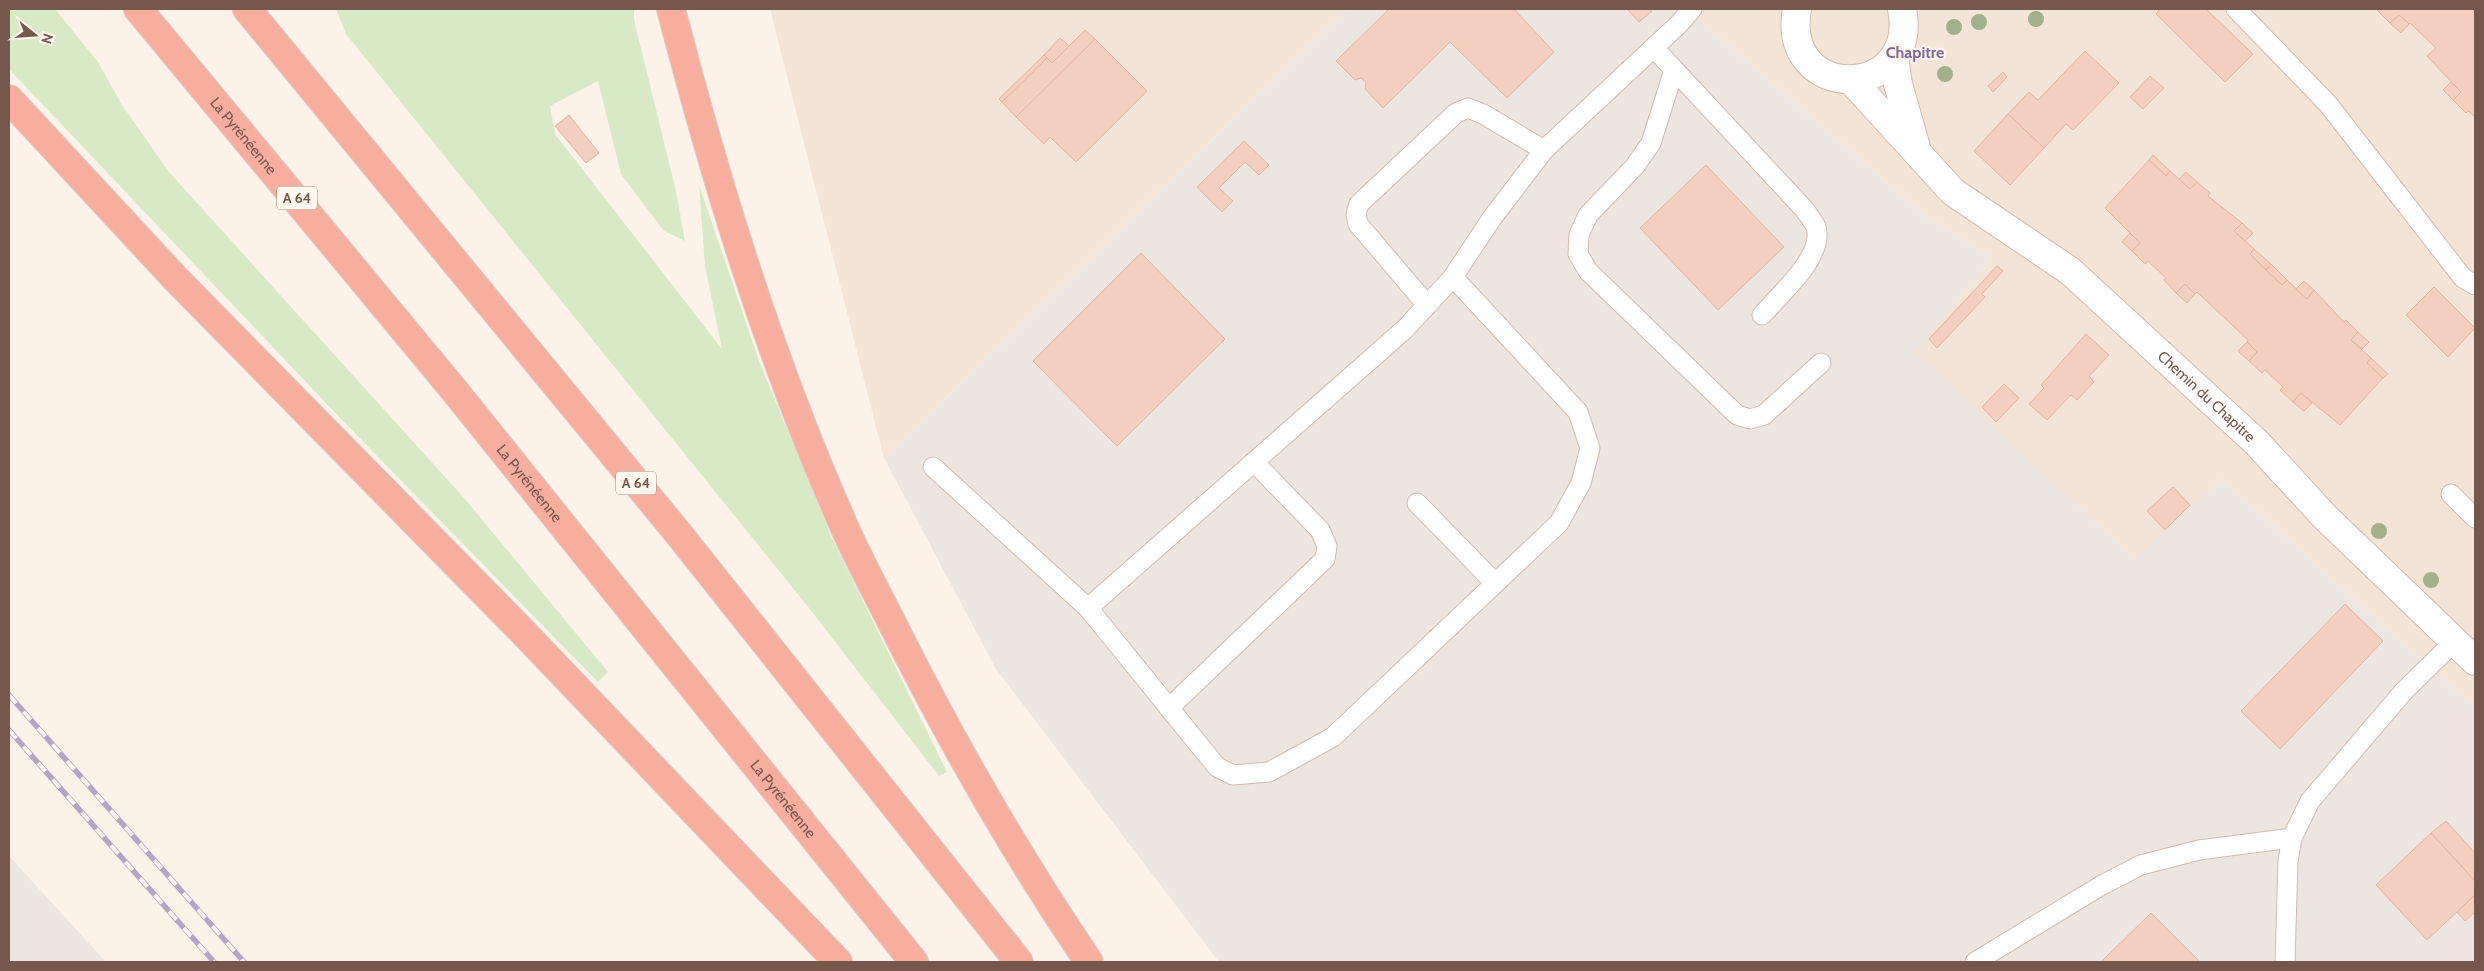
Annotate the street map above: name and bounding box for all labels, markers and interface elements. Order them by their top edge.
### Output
north arrow [10,10,60,60]
text: N [37,31,57,46]
district label: Chapitre [1886,43,1944,62]
street label: La Pyrénéenne [206,94,281,178]
road number: A 64 [277,187,317,210]
street label: Chemin du Chapitre [2154,347,2259,446]
street label: La Pyrénéenne [493,441,566,526]
road number: A 64 [616,472,656,494]
street label: La Pyrénéenne [746,757,820,842]

